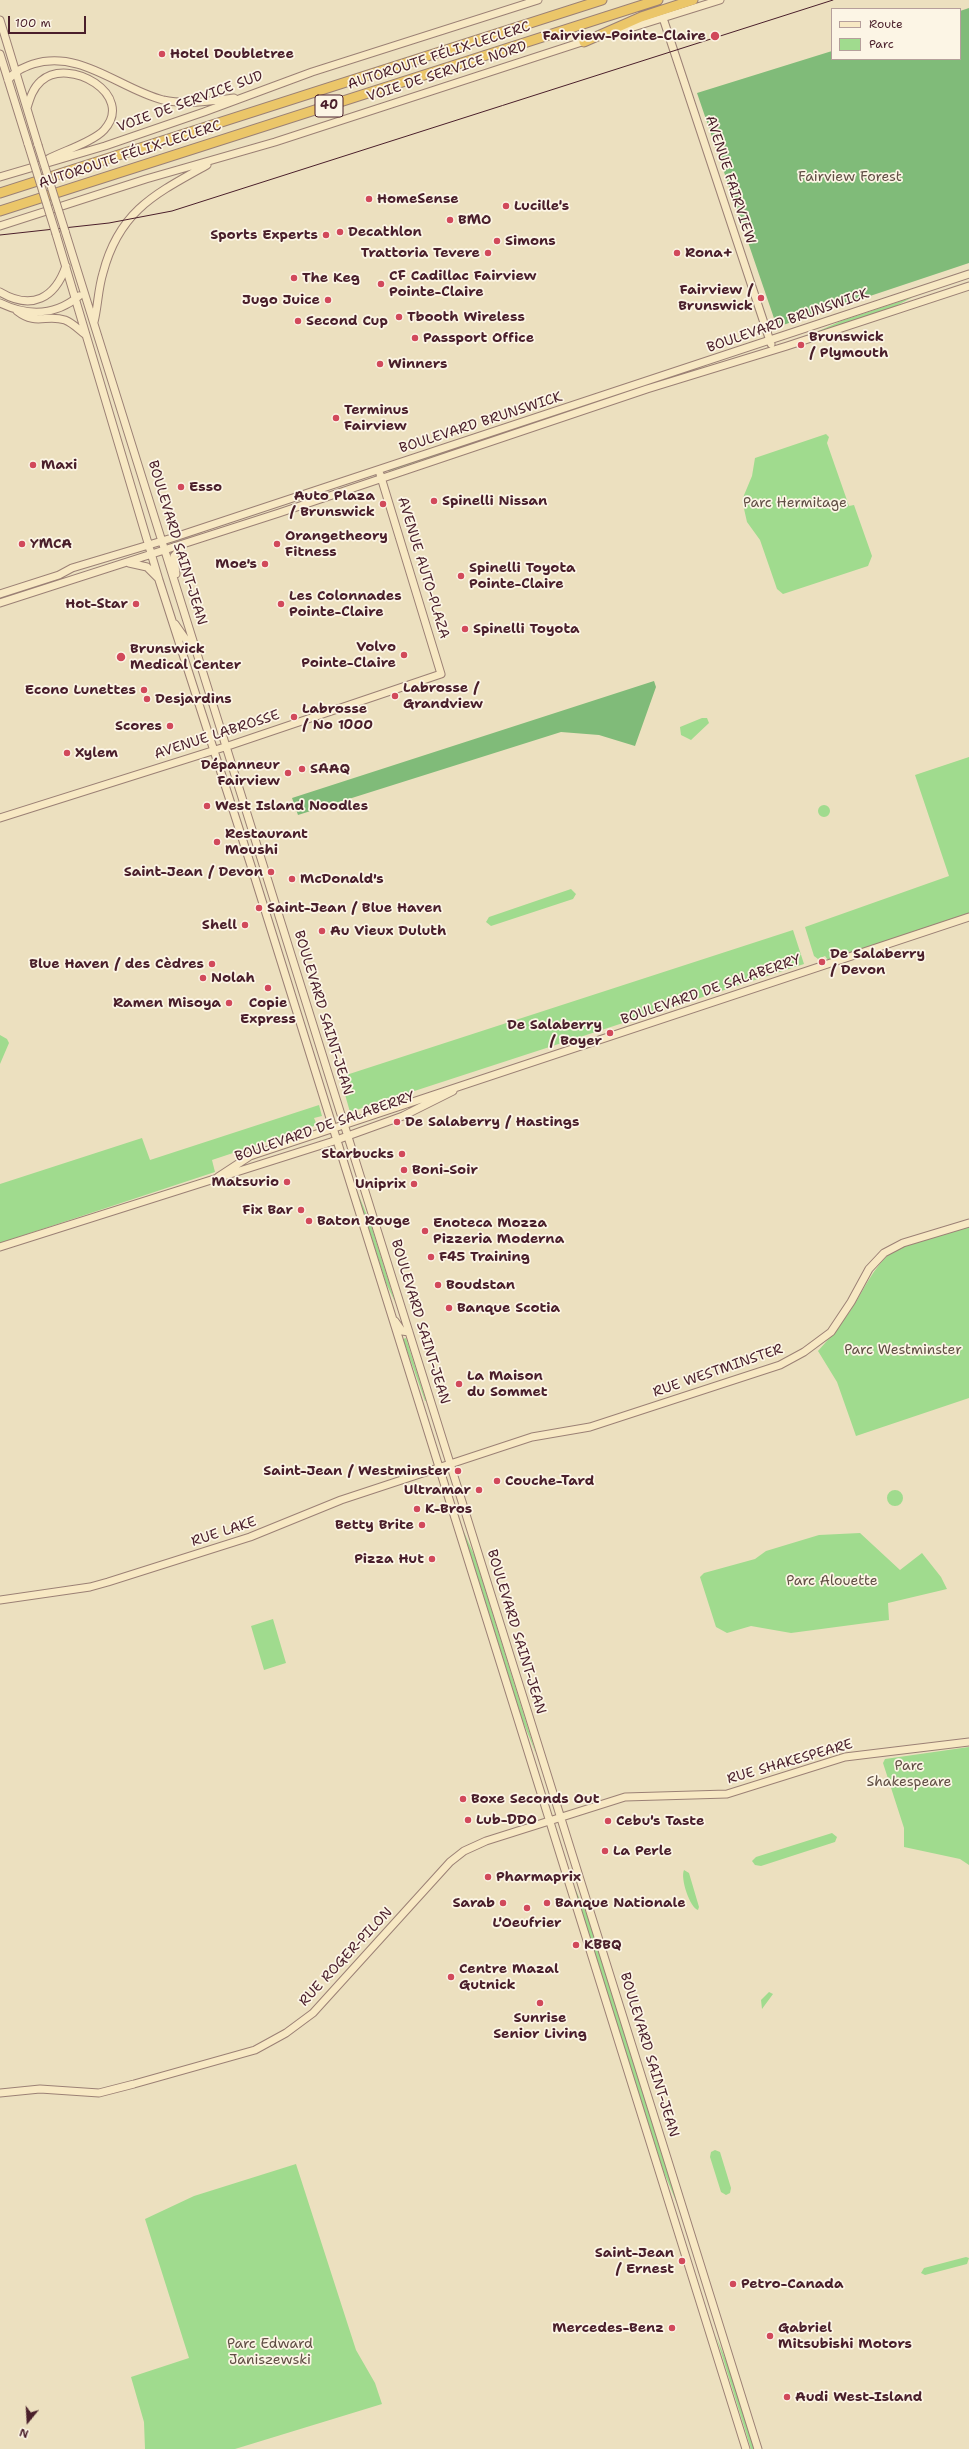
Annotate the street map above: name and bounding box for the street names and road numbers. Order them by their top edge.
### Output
street label: AUTOROUTE FÉLIX-LECLERC [346,19,532,93]
street label: VOIE DE SERVICE NORD [365,38,529,106]
street label: VOIE DE SERVICE SUD [115,68,265,136]
road number: 40 [315,95,343,117]
street label: AVENUE FAIRVIEW [701,114,759,246]
street label: AUTOROUTE FÉLIX-LECLERC [37,118,223,192]
street label: BOULEVARD BRUNSWICK [705,285,871,357]
street label: BOULEVARD BRUNSWICK [397,389,565,457]
street label: BOULEVARD SAINT-JEAN [144,459,210,627]
street label: AVENUE AUTO-PLAZA [393,495,453,641]
street label: AVENUE LABROSSE [152,707,282,763]
street label: BOULEVARD SAINT-JEAN [290,929,356,1097]
street label: BOULEVARD DE SALABERRY [619,951,803,1029]
street label: BOULEVARD DE SALABERRY [233,1088,417,1166]
street label: BOULEVARD SAINT-JEAN [387,1238,453,1406]
street label: RUE WESTMINSTER [651,1341,785,1401]
street label: RUE LAKE [189,1514,259,1550]
street label: BOULEVARD SAINT-JEAN [483,1548,549,1716]
street label: RUE SHAKESPEARE [725,1736,855,1788]
street label: RUE ROGER-PILON [296,1904,396,2010]
street label: BOULEVARD SAINT-JEAN [616,1971,682,2139]

